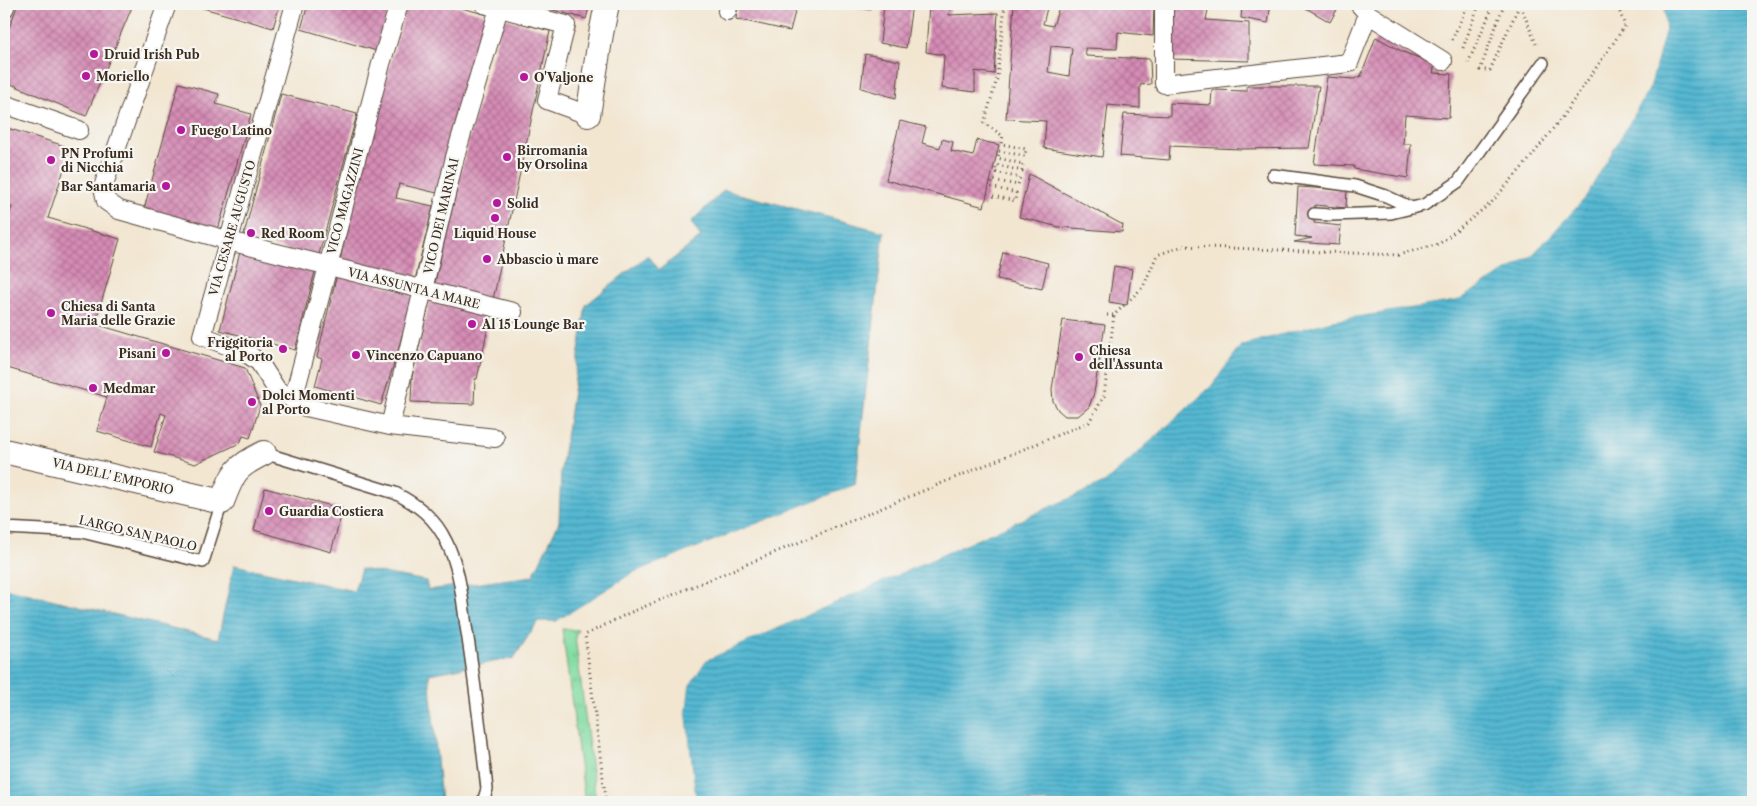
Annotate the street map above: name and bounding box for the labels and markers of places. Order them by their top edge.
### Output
place label: Druid Irish Pub [104,47,200,62]
marker: Druid Irish Pub [88,48,100,60]
place label: Moriello [96,69,150,84]
marker: Moriello [80,70,92,82]
place label: O'Valjone [534,70,593,85]
marker: O'Valjone [518,71,530,83]
place label: Fuego Latino [191,123,272,138]
marker: Fuego Latino [175,124,187,136]
place label: Birromania by Orsolina [516,143,589,172]
place label: PN Profumi di Nicchia [61,146,134,175]
marker: Birromania by Orsolina [501,151,513,163]
marker: PN Profumi di Nicchia [45,154,57,166]
place label: Bar Santamaria [61,179,157,194]
marker: Bar Santamaria [160,180,172,192]
place label: Solid [507,196,539,211]
marker: Solid [491,197,503,209]
marker: Liquid House [489,212,501,224]
place label: Red Room [261,226,325,241]
place label: Liquid House [454,226,536,241]
marker: Red Room [245,227,257,239]
place label: Abbascio ù mare [496,252,599,267]
marker: Abbascio ù mare [481,253,493,265]
place label: Chiesa di Santa Maria delle Grazie [61,299,175,328]
marker: Chiesa di Santa Maria delle Grazie [45,307,57,319]
place label: Al 15 Lounge Bar [481,317,585,332]
marker: Al 15 Lounge Bar [466,318,478,330]
place label: Friggitoria al Porto [207,335,274,364]
marker: Friggitoria al Porto [277,343,289,355]
place label: Chiesa dell'Assunta [1089,343,1164,372]
place label: Pisani [118,346,157,361]
marker: Pisani [160,347,172,359]
place label: Vincenzo Capuano [365,348,483,363]
marker: Vincenzo Capuano [350,349,362,361]
marker: Chiesa dell'Assunta [1073,351,1085,363]
place label: Medmar [103,381,156,396]
marker: Medmar [87,382,99,394]
place label: Dolci Momenti al Porto [262,388,355,417]
marker: Dolci Momenti al Porto [246,396,258,408]
place label: Guardia Costiera [279,504,385,519]
marker: Guardia Costiera [263,505,275,517]

